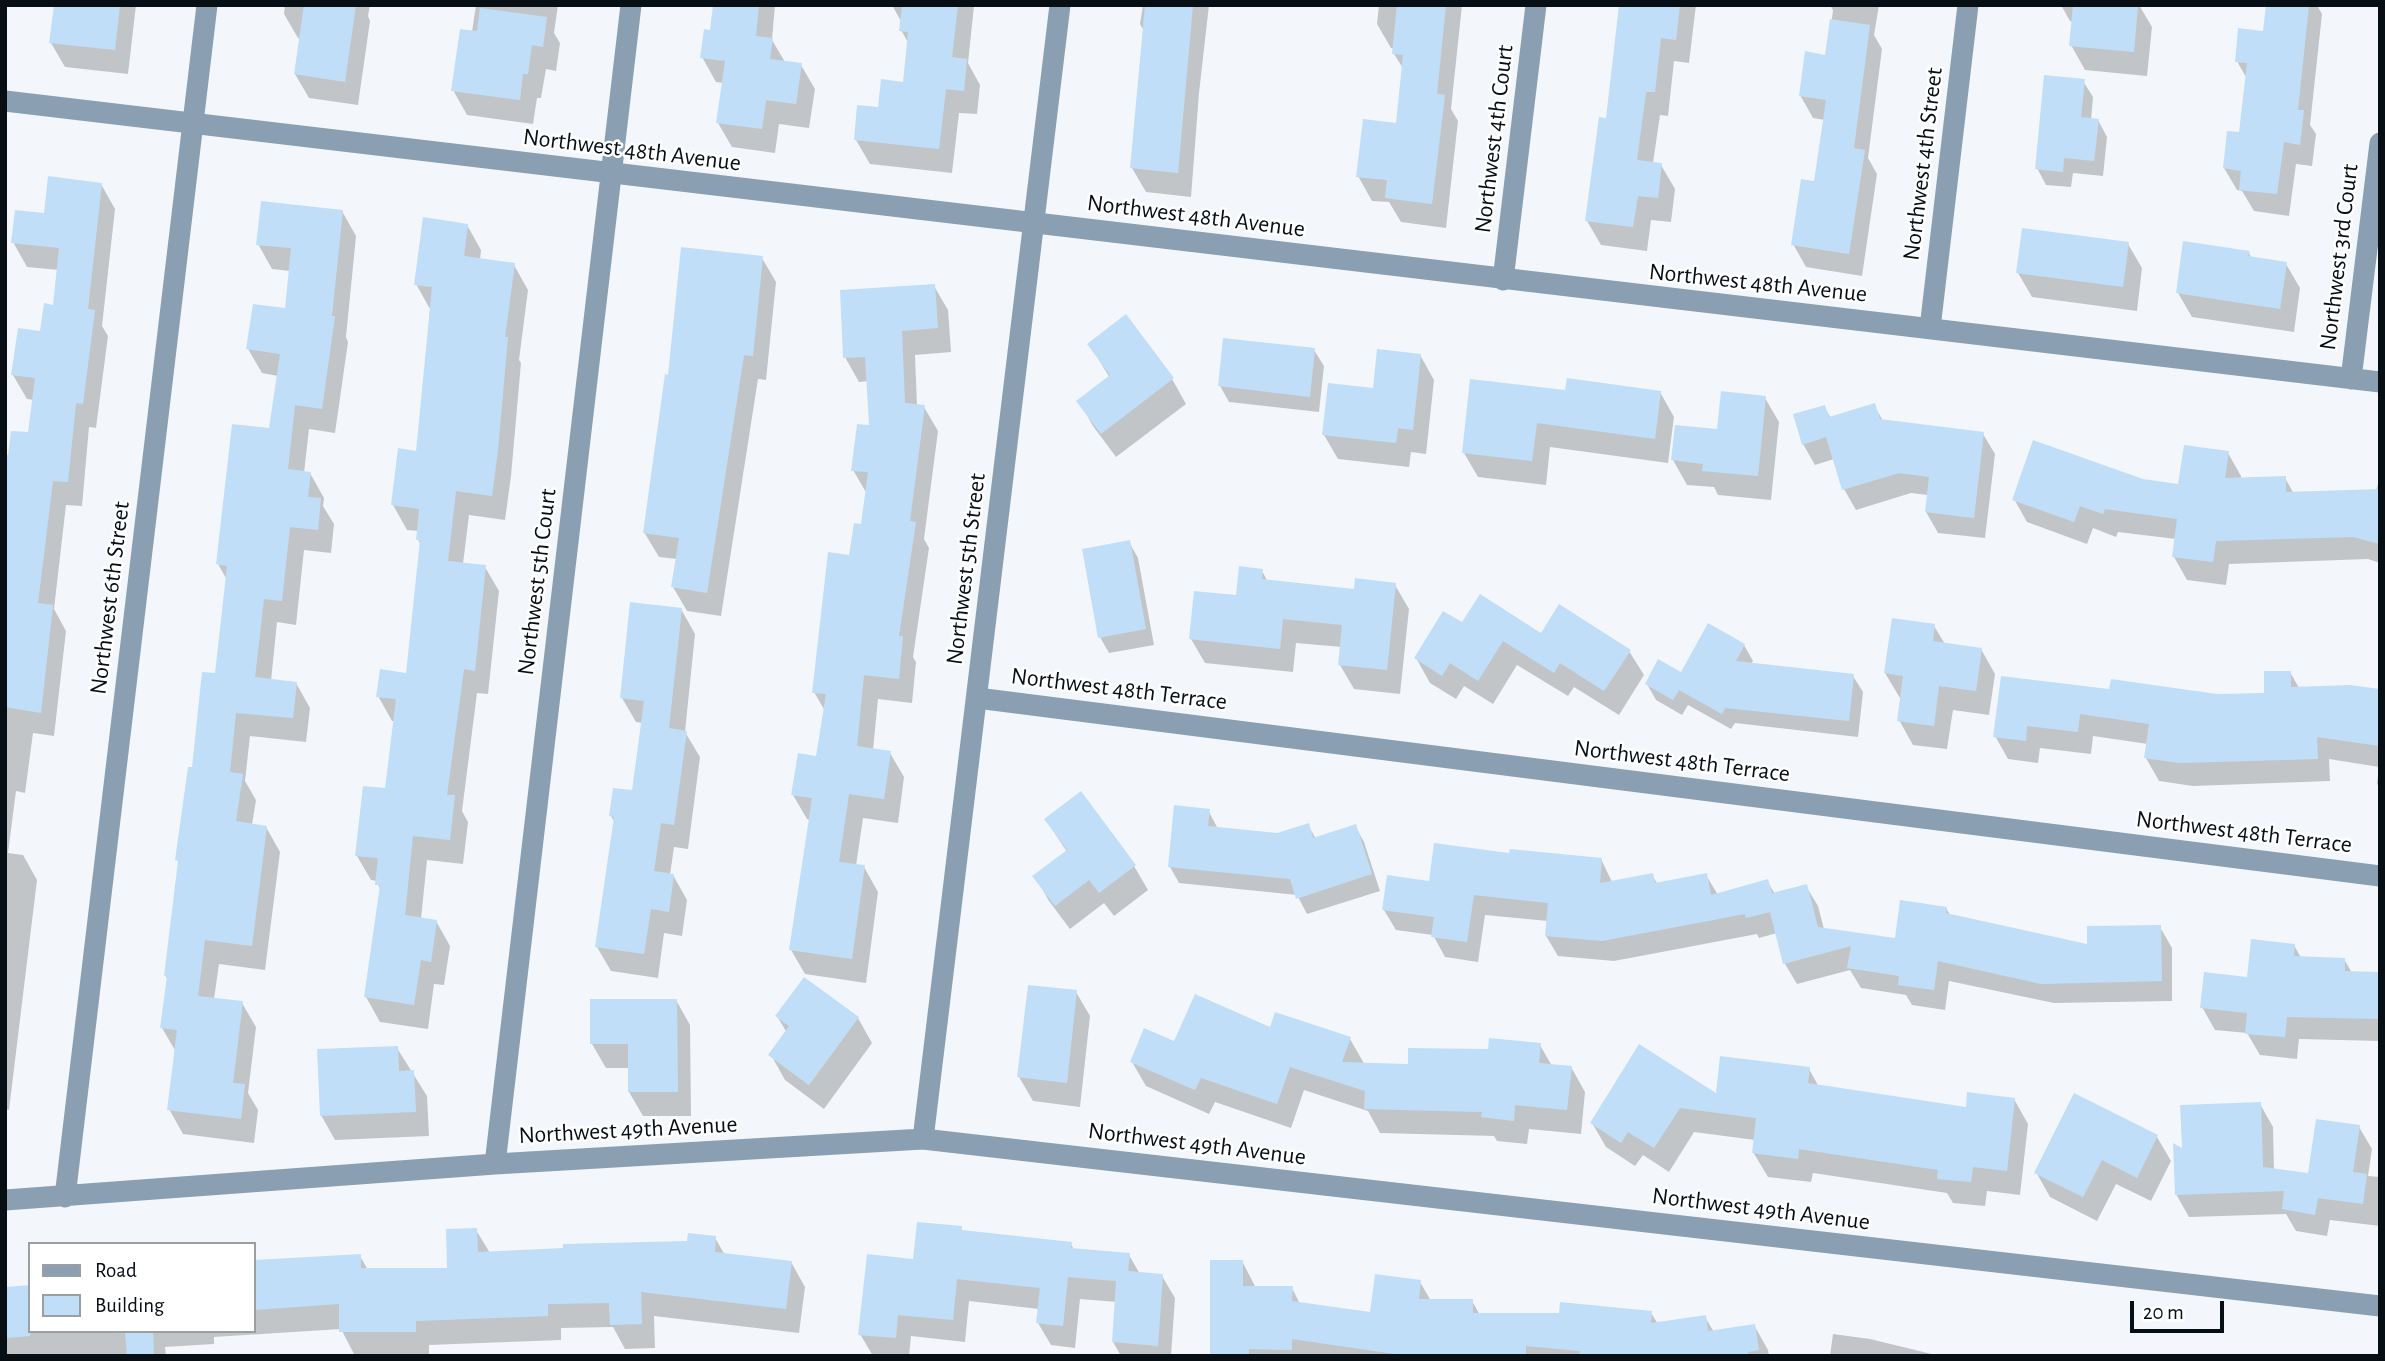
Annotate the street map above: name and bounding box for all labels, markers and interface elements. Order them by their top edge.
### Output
street label: Northwest 4th Court [1468,43,1520,235]
street label: Northwest 4th Street [1897,66,1949,262]
street label: Northwest 48th Avenue [521,122,743,178]
street label: Northwest 3rd Court [2313,162,2365,352]
street label: Northwest 48th Avenue [1085,188,1307,244]
street label: Northwest 48th Avenue [1647,257,1869,309]
street label: Northwest 5th Street [940,472,992,666]
street label: Northwest 5th Court [511,487,563,677]
street label: Northwest 6th Street [84,500,136,696]
street label: Northwest 48th Terrace [1009,661,1229,717]
street label: Northwest 48th Terrace [1572,733,1792,789]
street label: Northwest 48th Terrace [2134,804,2354,860]
street label: Northwest 49th Avenue [518,1110,738,1150]
street label: Northwest 49th Avenue [1086,1116,1308,1172]
street label: Northwest 49th Avenue [1650,1181,1872,1237]
legend [28,1242,256,1333]
text: Road [95,1260,137,1281]
scale bar [2133,1288,2228,1332]
text: Building [95,1295,164,1316]
text: 20 m [2143,1302,2184,1323]

